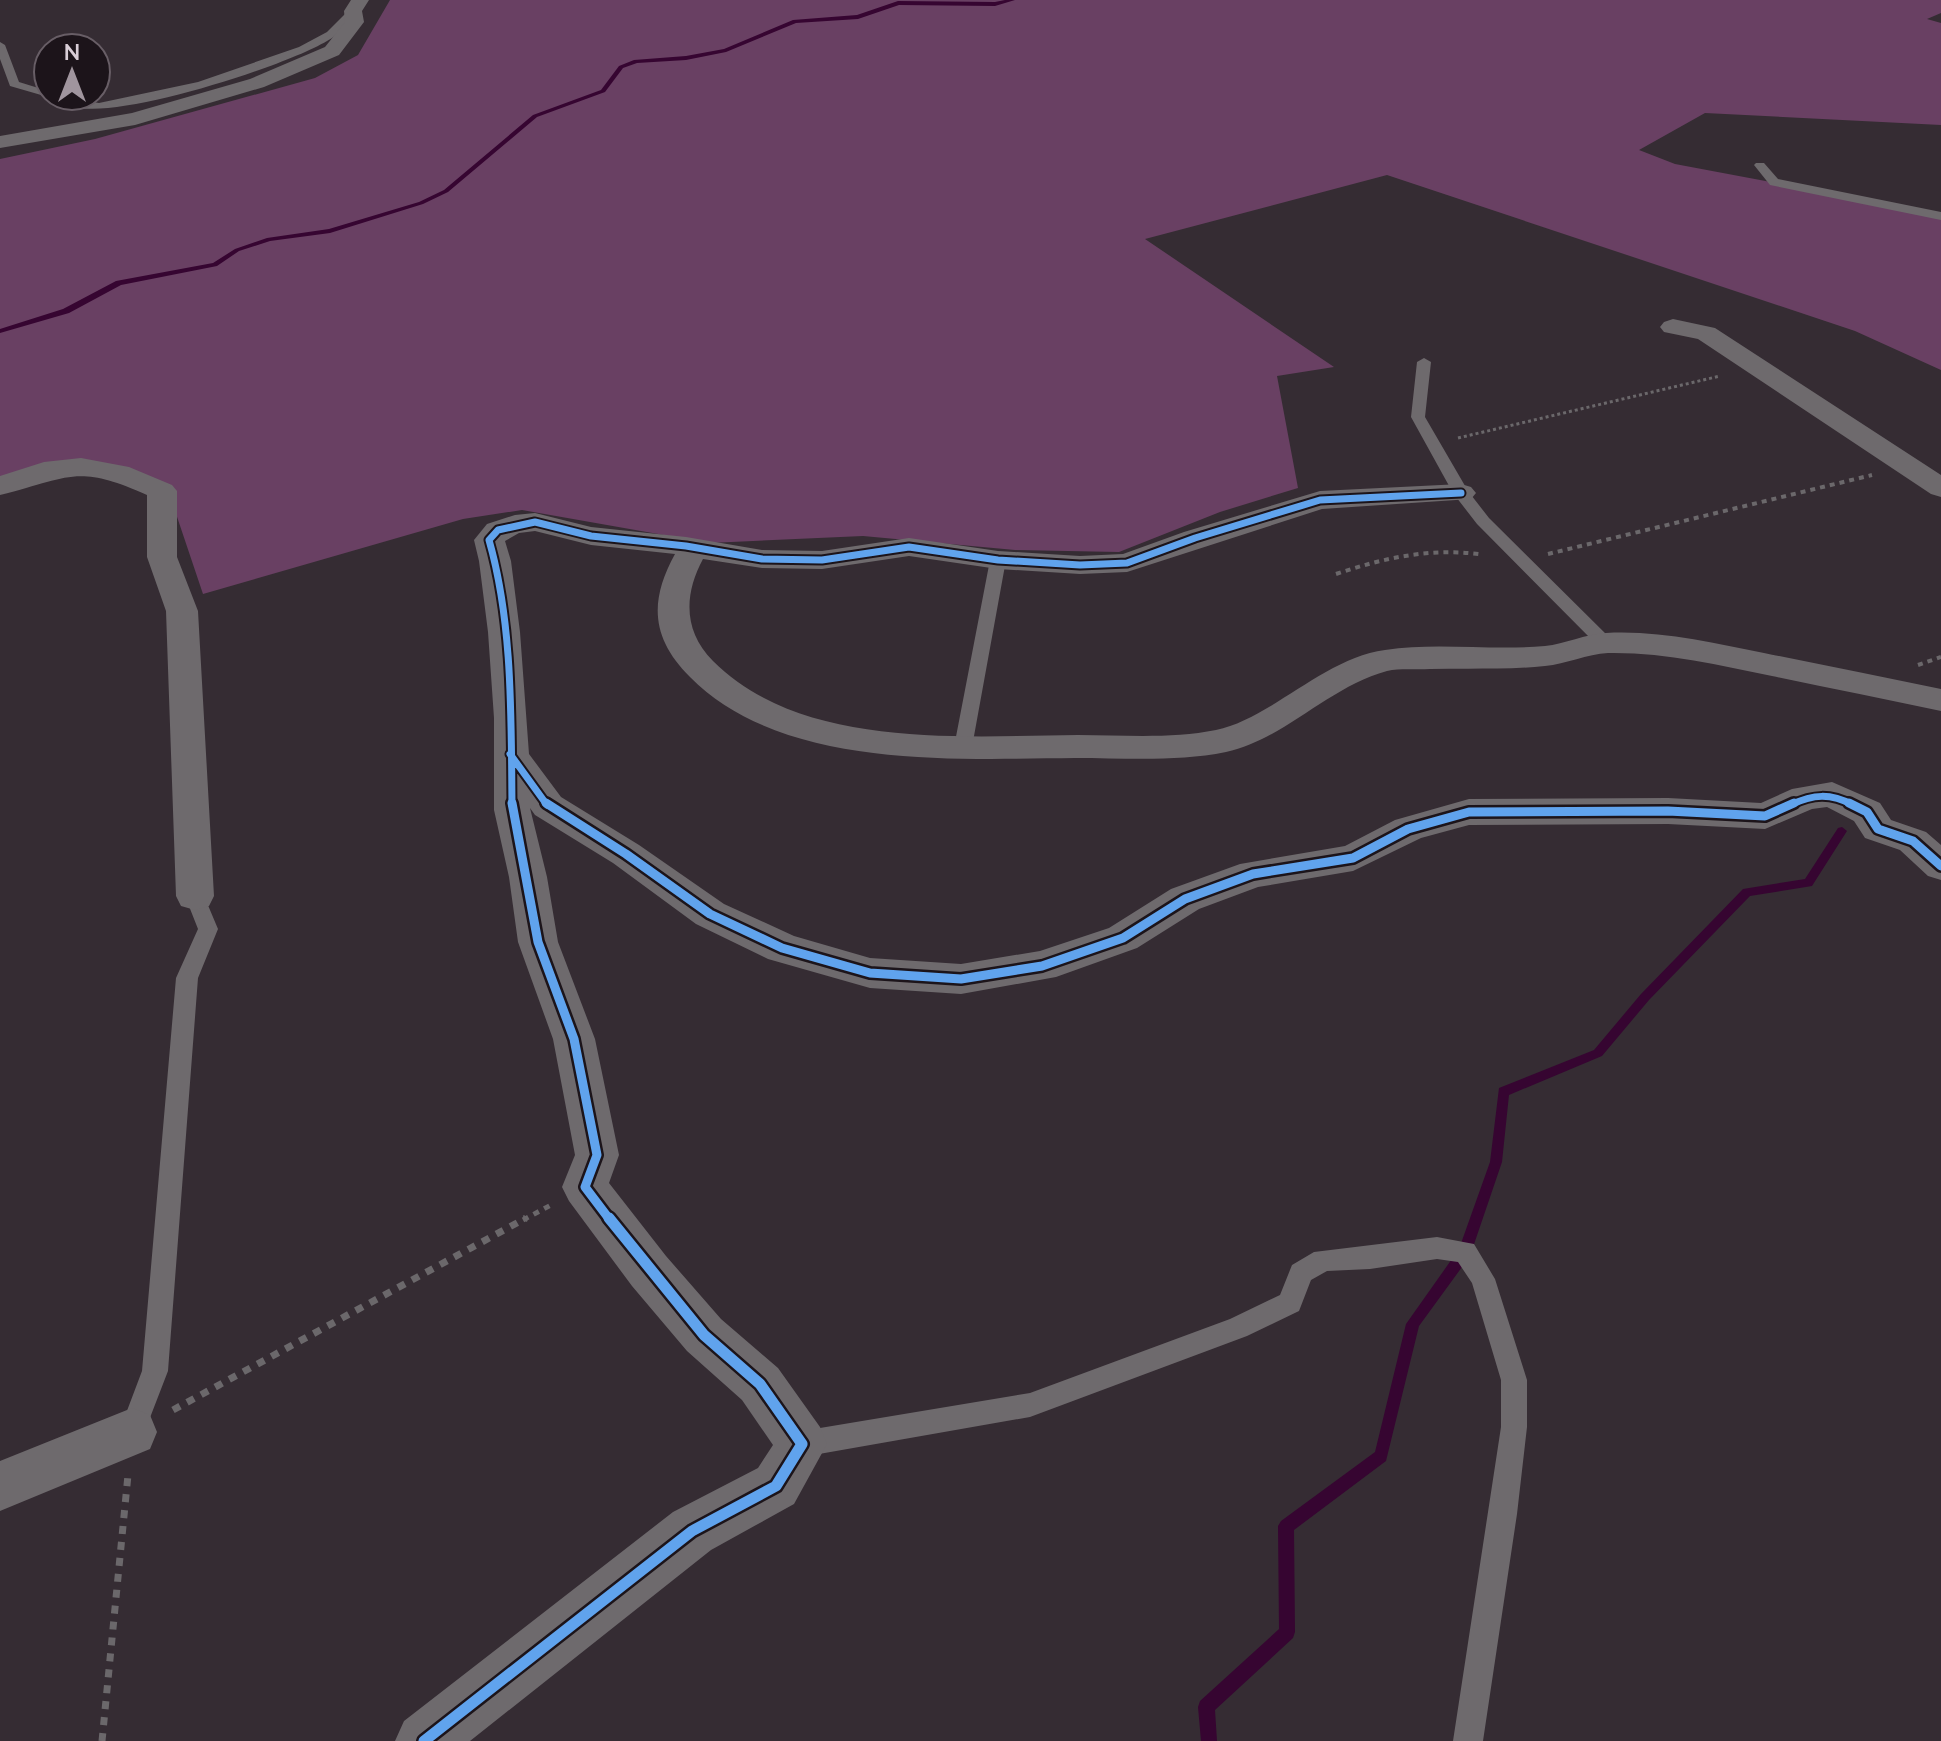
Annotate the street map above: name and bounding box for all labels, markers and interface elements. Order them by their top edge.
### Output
north arrow [32,32,112,112]
text: N [64,38,80,68]

